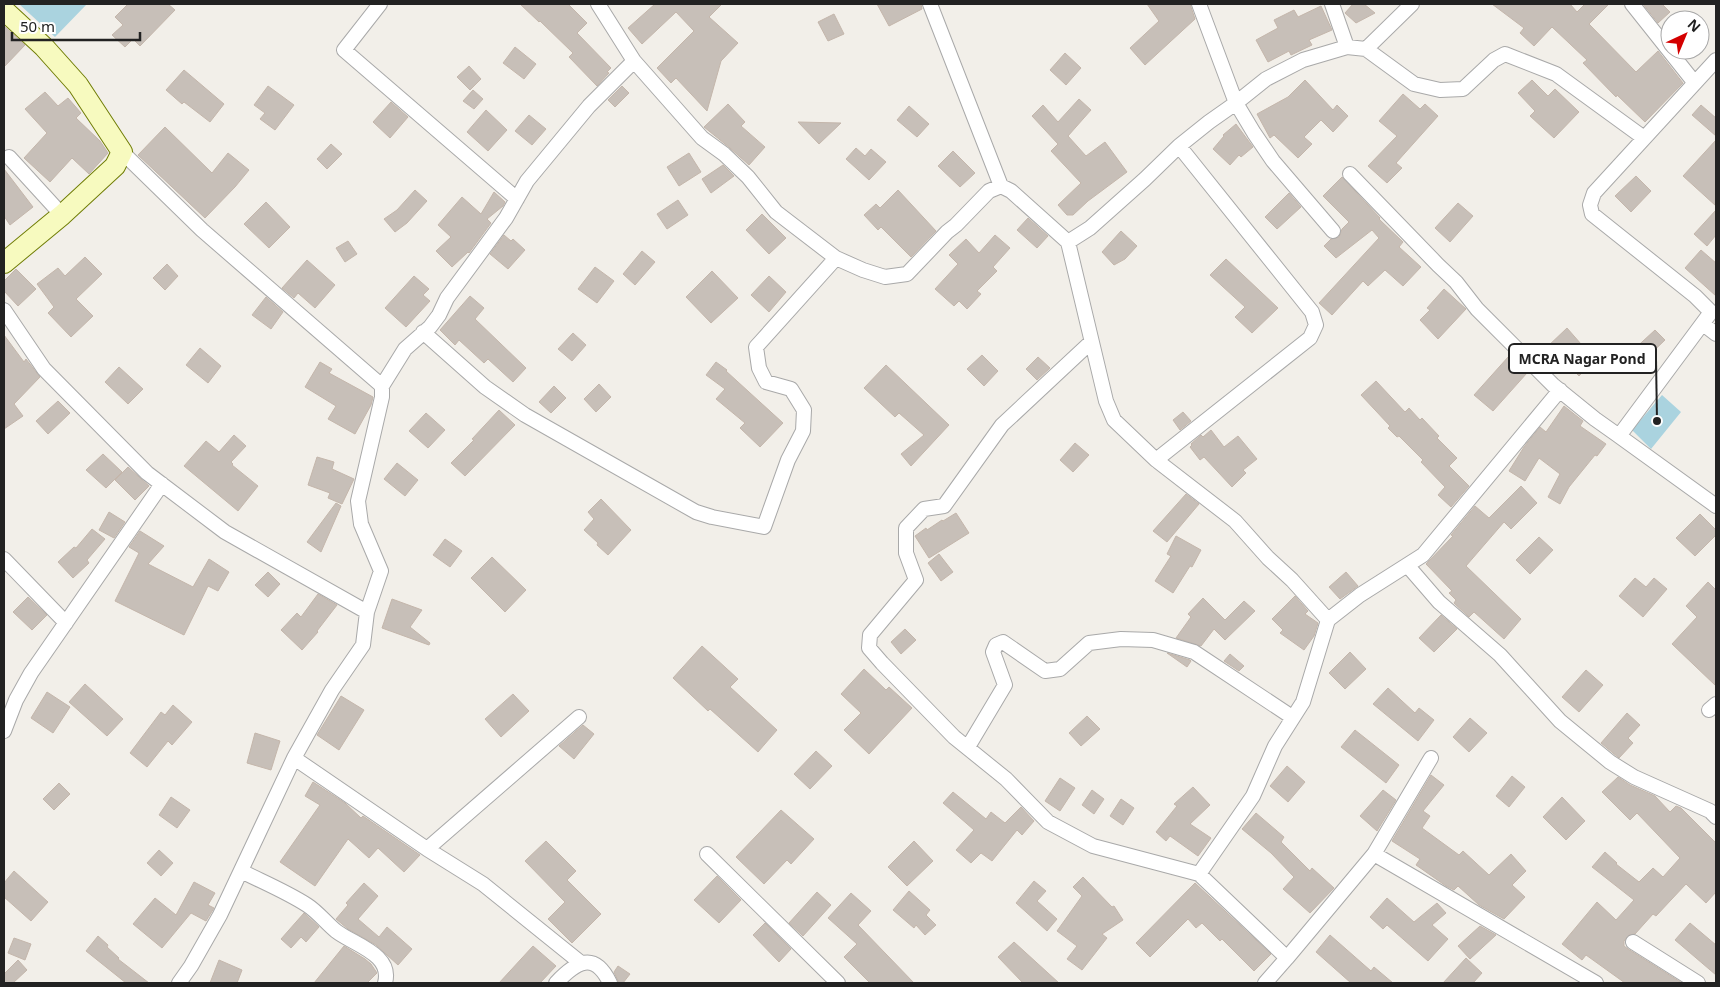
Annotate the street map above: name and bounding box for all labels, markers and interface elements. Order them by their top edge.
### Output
scale bar [12,10,140,42]
north arrow [1660,10,1710,60]
text: N [1684,14,1705,36]
text: 50 m [20,16,55,36]
callout: MCRA Nagar Pond [1509,344,1656,373]
text: MCRA Nagar Pond [1519,349,1646,368]

